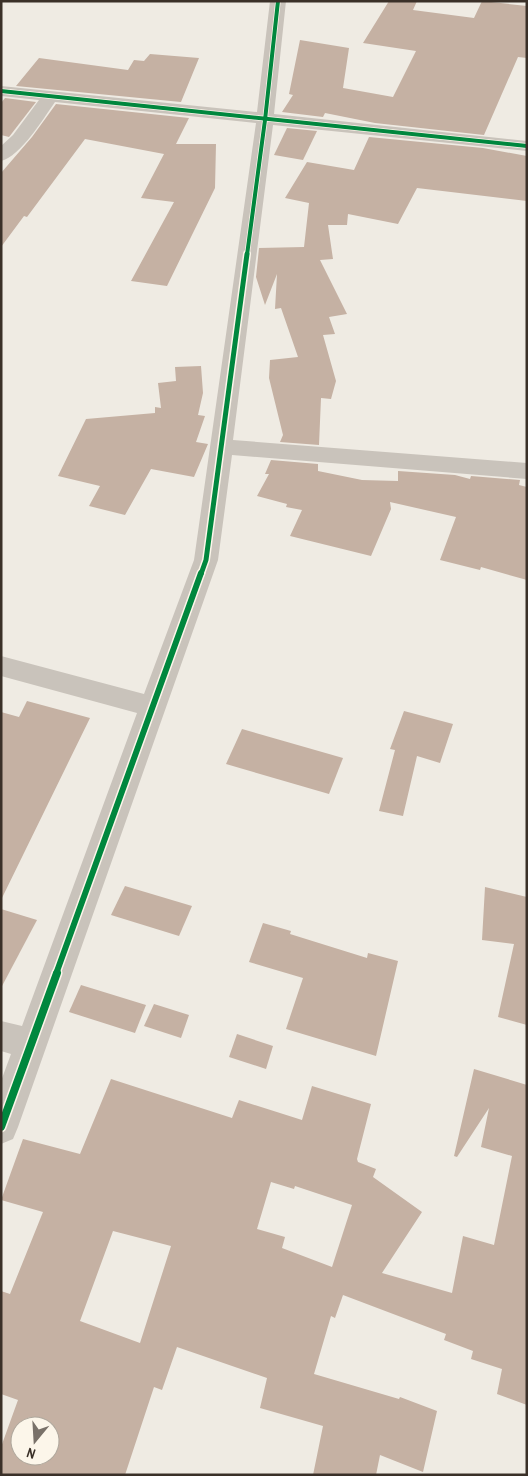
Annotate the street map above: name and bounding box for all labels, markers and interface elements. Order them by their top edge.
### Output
north arrow [10,1416,60,1466]
text: N [24,1444,38,1463]

